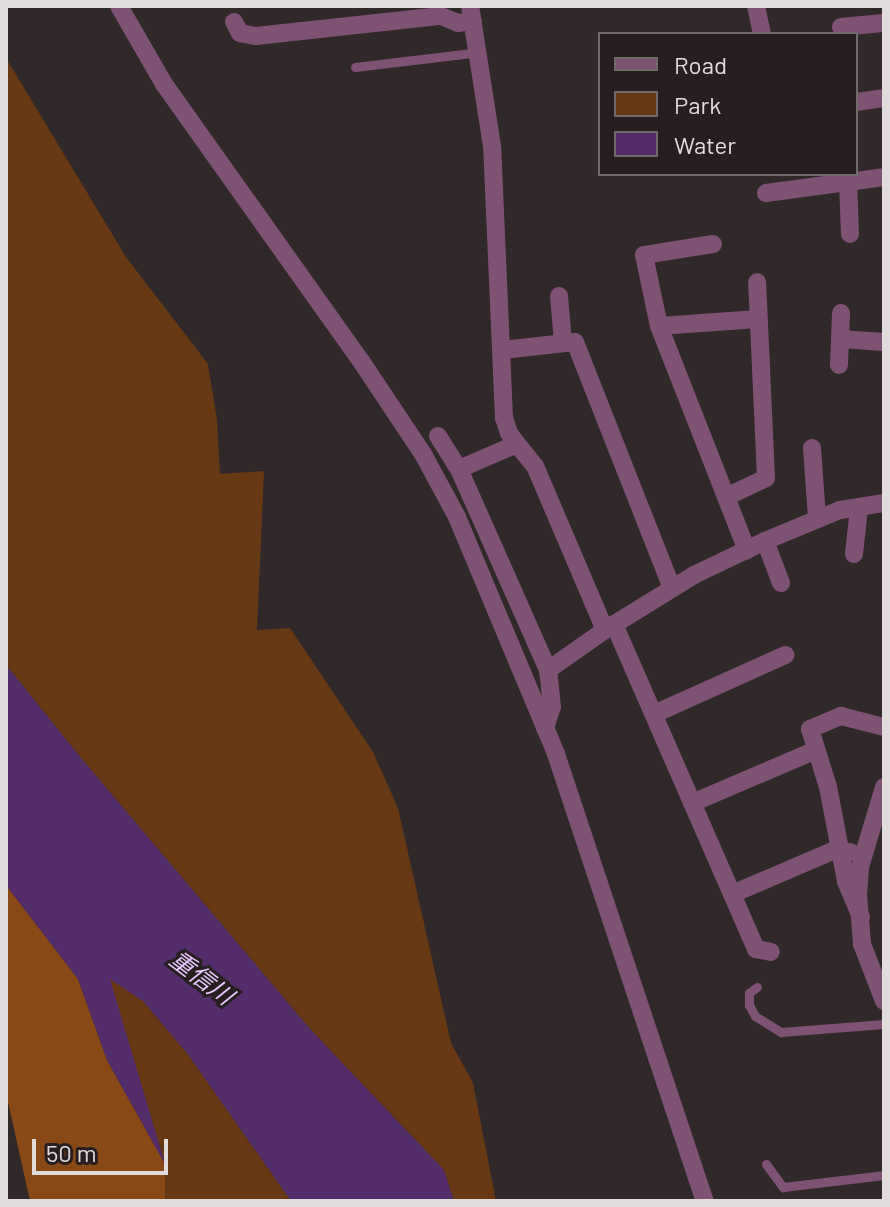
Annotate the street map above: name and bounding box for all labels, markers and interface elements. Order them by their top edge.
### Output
legend [598,32,858,176]
text: Road [674,50,727,79]
text: Park [674,90,721,119]
text: Water [674,130,736,159]
water label: 重信川 [165,944,239,1010]
scale bar [36,1123,172,1173]
text: 50 m [46,1138,97,1167]

